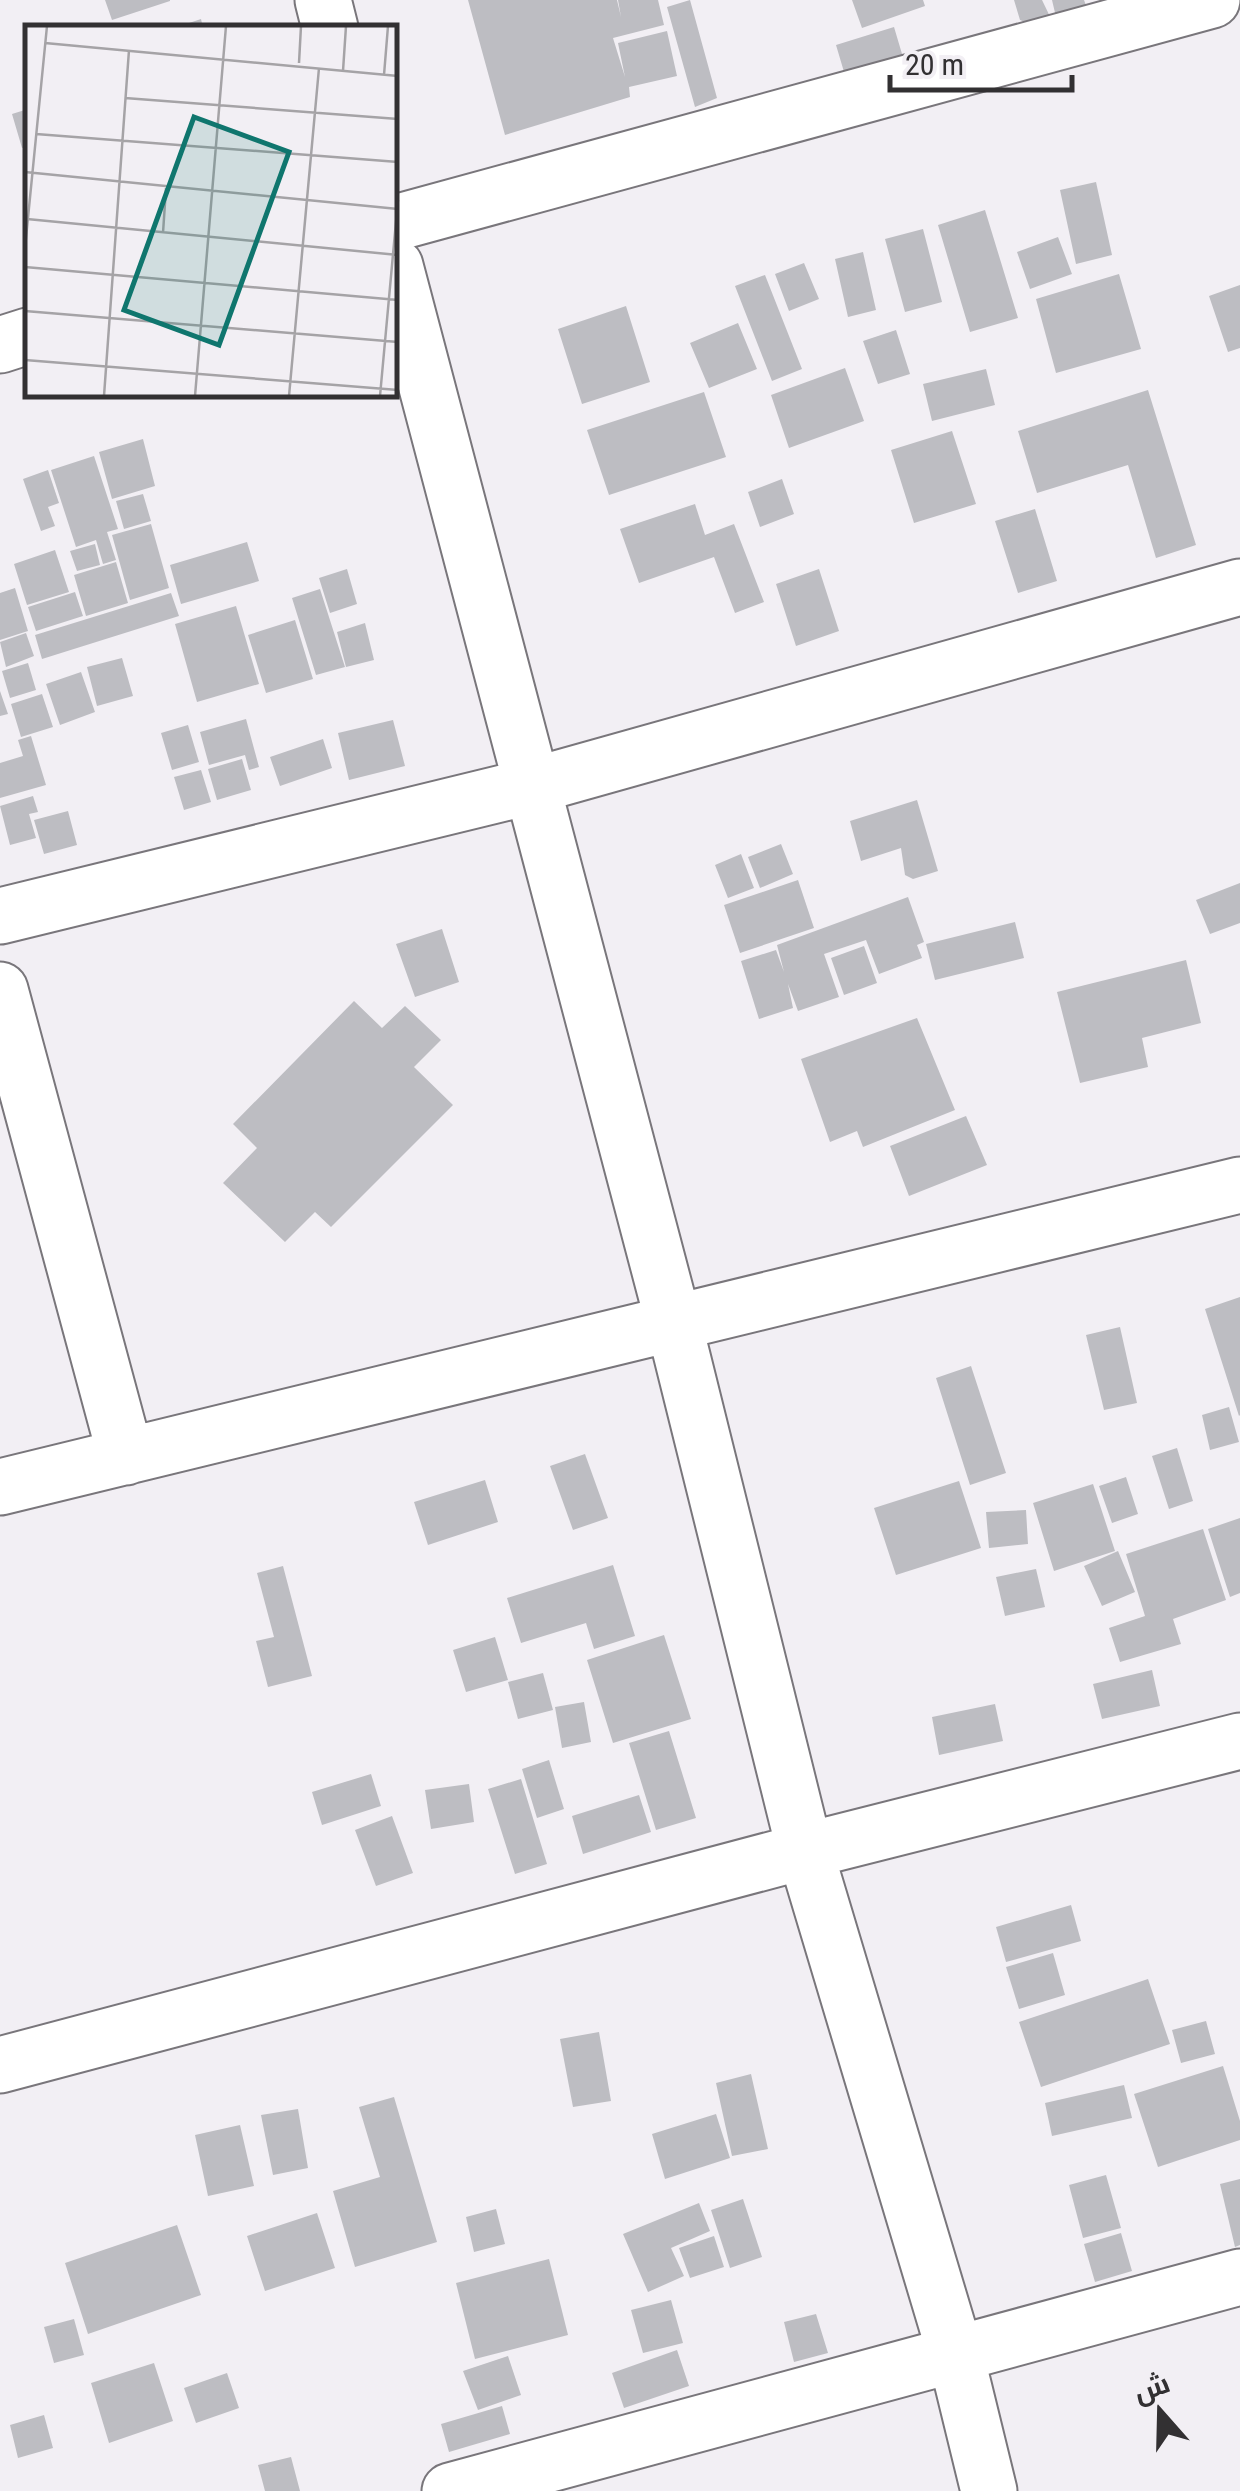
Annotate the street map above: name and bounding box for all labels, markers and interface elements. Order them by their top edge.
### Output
inset map [25,25,398,398]
scale bar [890,30,1072,92]
text: 20 m [905,47,964,82]
north arrow [1110,2361,1210,2461]
text: ش [1129,2366,1174,2410]

